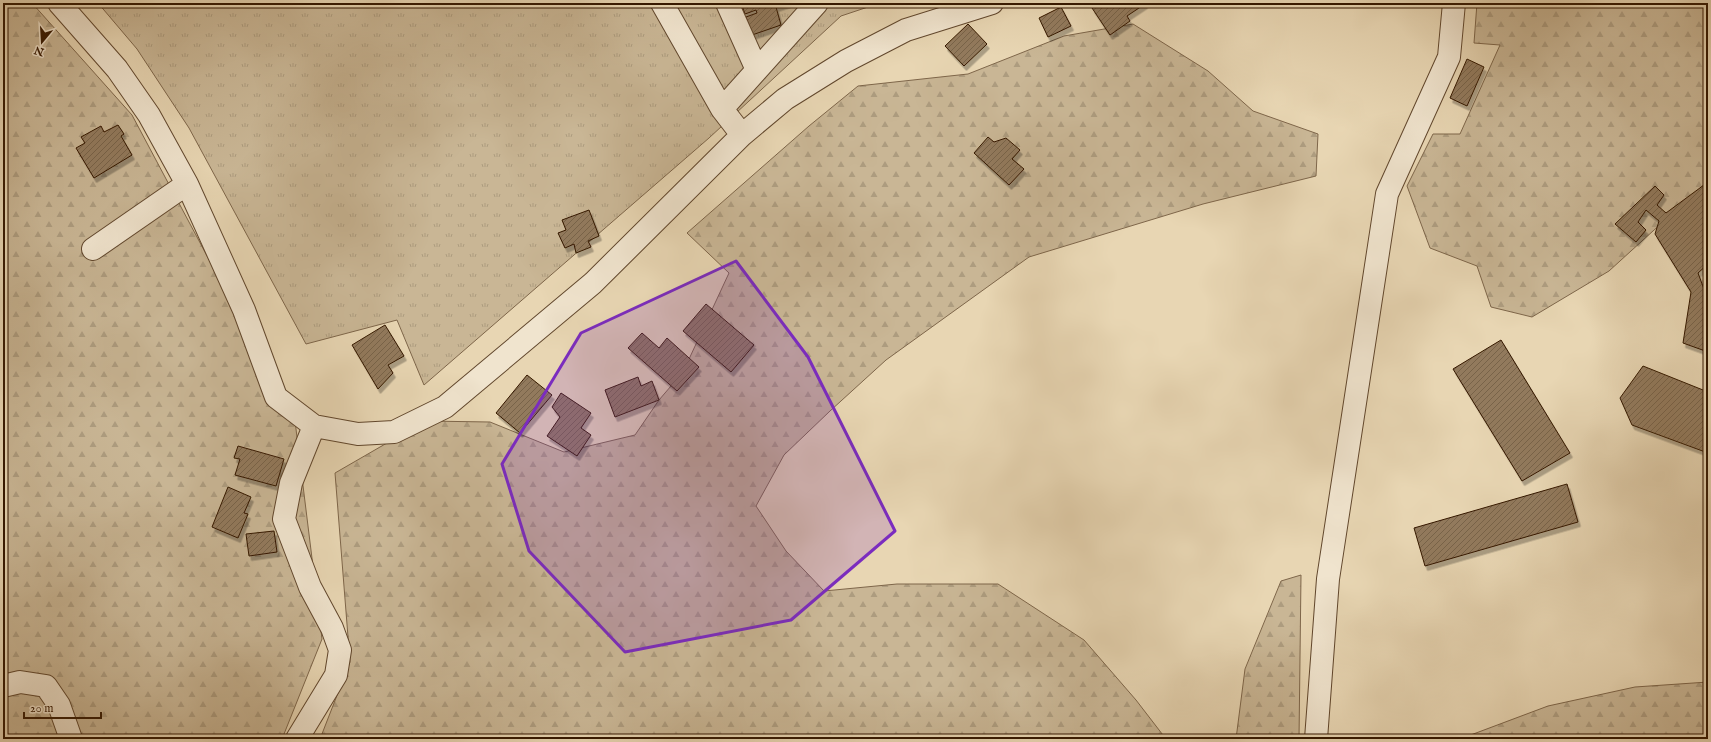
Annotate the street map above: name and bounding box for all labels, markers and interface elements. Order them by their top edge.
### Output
north arrow [22,22,62,62]
text: N [32,42,47,59]
scale bar [24,694,101,720]
text: 20 m [30,701,53,716]

